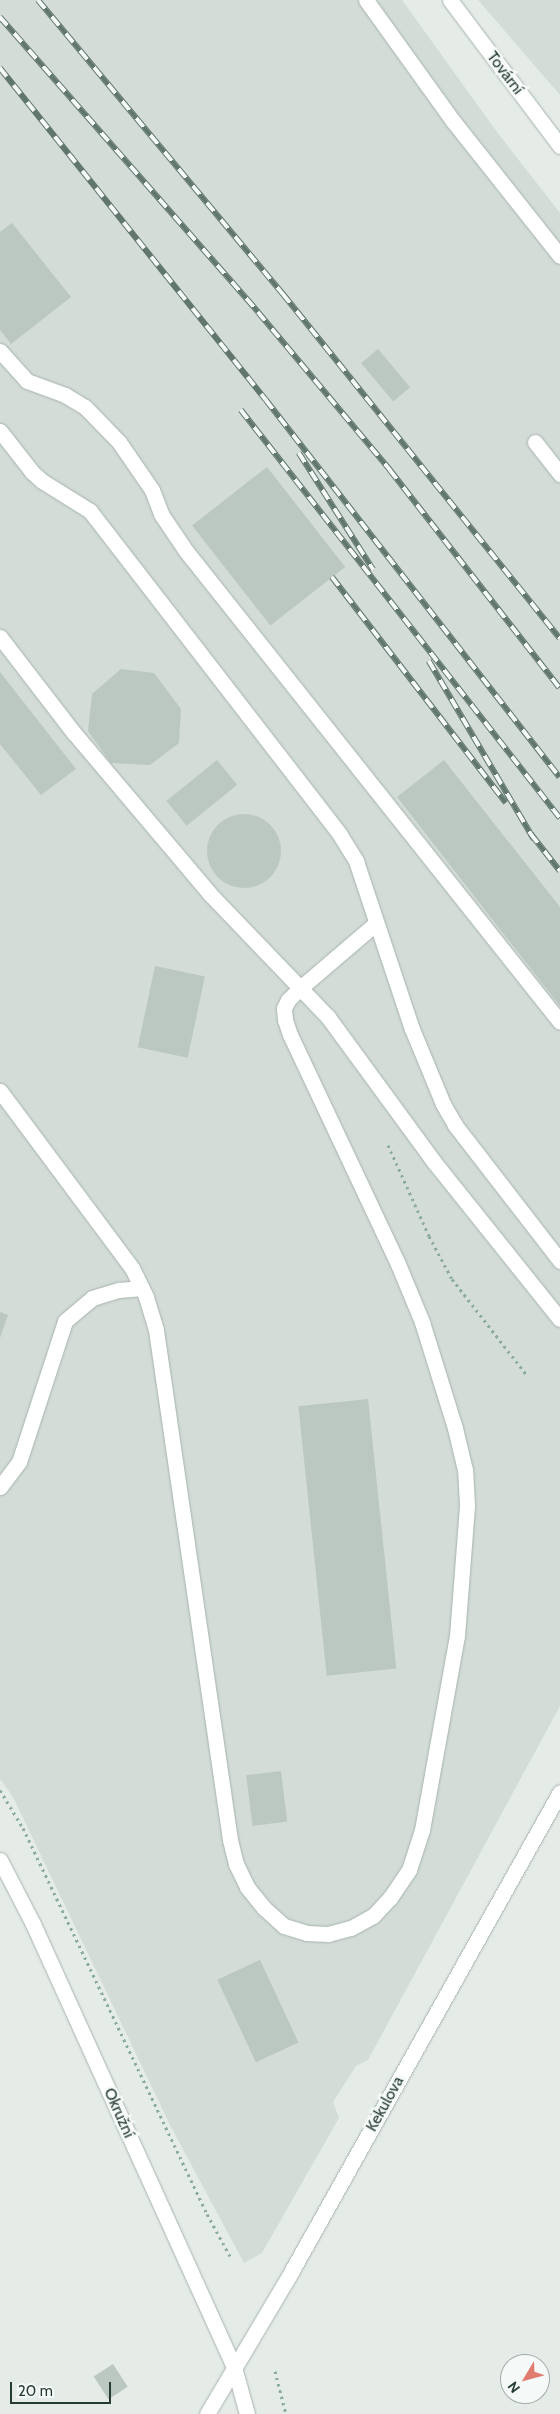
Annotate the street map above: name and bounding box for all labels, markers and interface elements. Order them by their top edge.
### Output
street label: Tovární [483,48,527,98]
street label: Kekulova [362,2073,408,2135]
street label: Okružní [100,2085,138,2141]
north arrow [500,2354,550,2404]
scale bar [12,2372,114,2404]
text: N [504,2378,524,2397]
text: 20 m [18,2382,53,2400]

